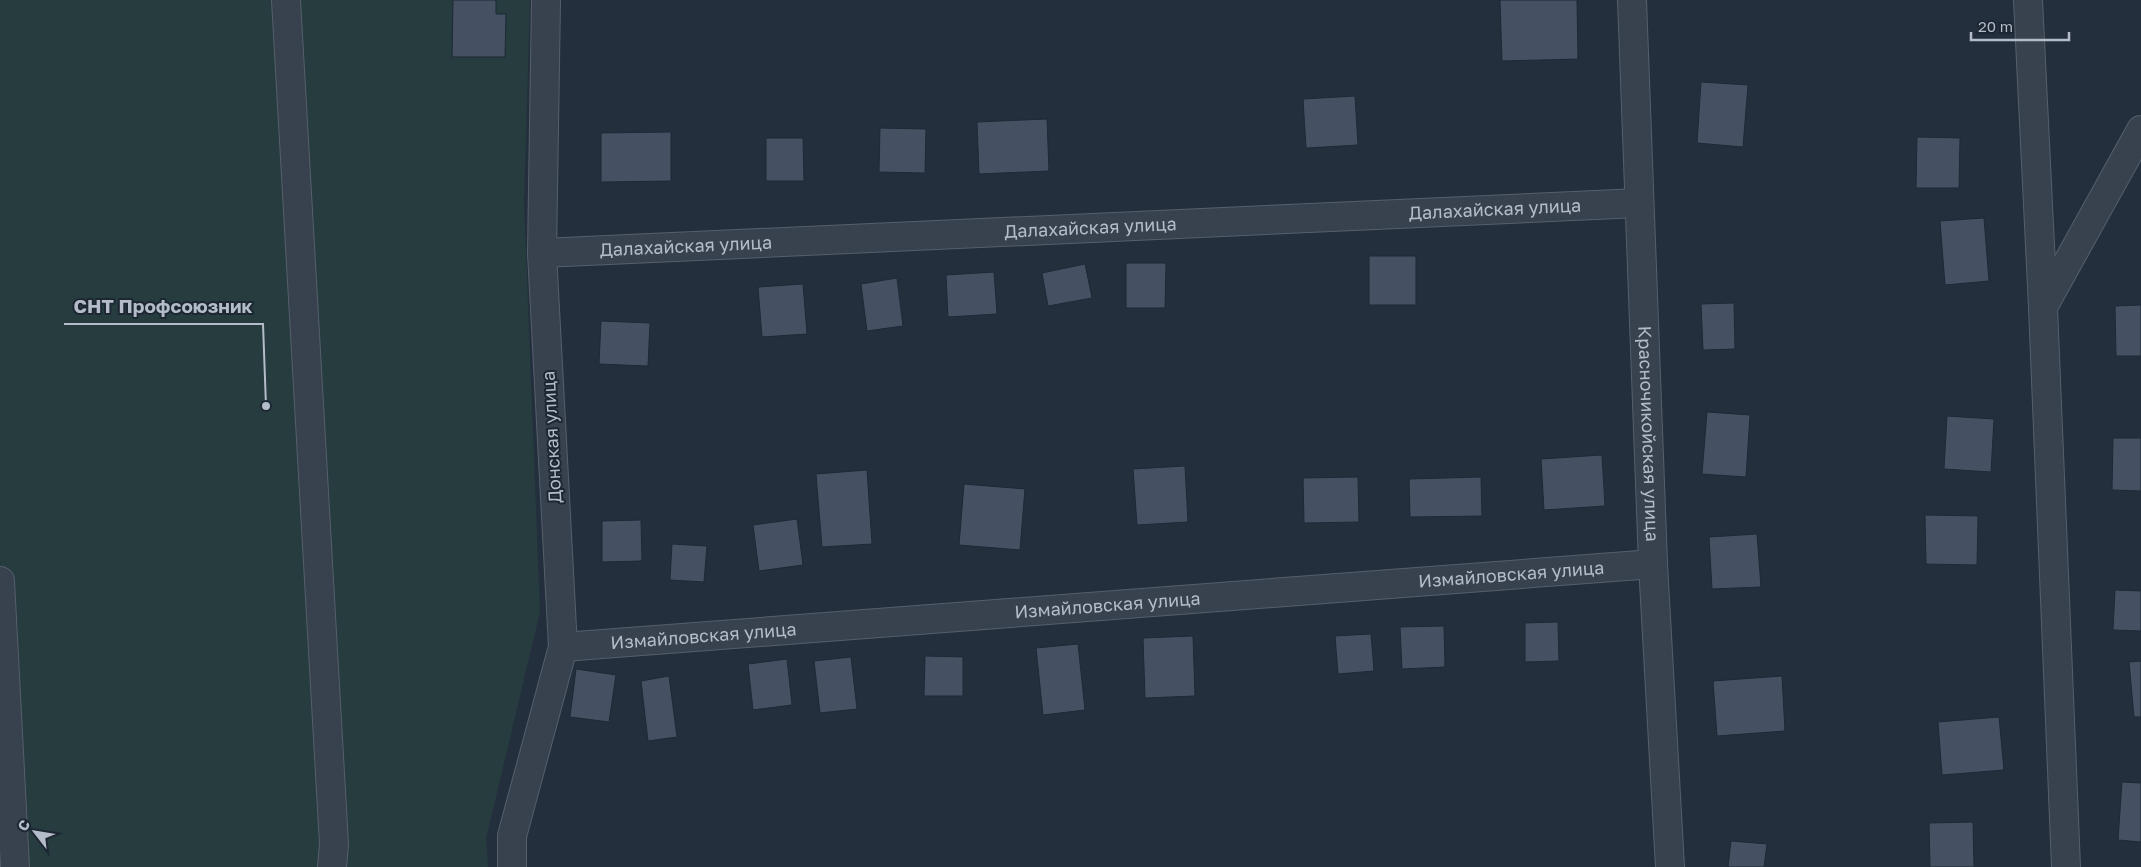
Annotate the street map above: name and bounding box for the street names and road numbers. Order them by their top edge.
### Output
street label: Далахайская улица [1408,194,1582,223]
street label: Далахайская улица [1004,212,1177,242]
street label: Далахайская улица [599,231,773,260]
street label: Красночикойская улица [1634,325,1664,542]
street label: Донская улица [537,370,565,504]
street label: Измайловская улица [1417,556,1605,592]
street label: Измайловская улица [1014,586,1201,623]
street label: Измайловская улица [610,617,797,653]

